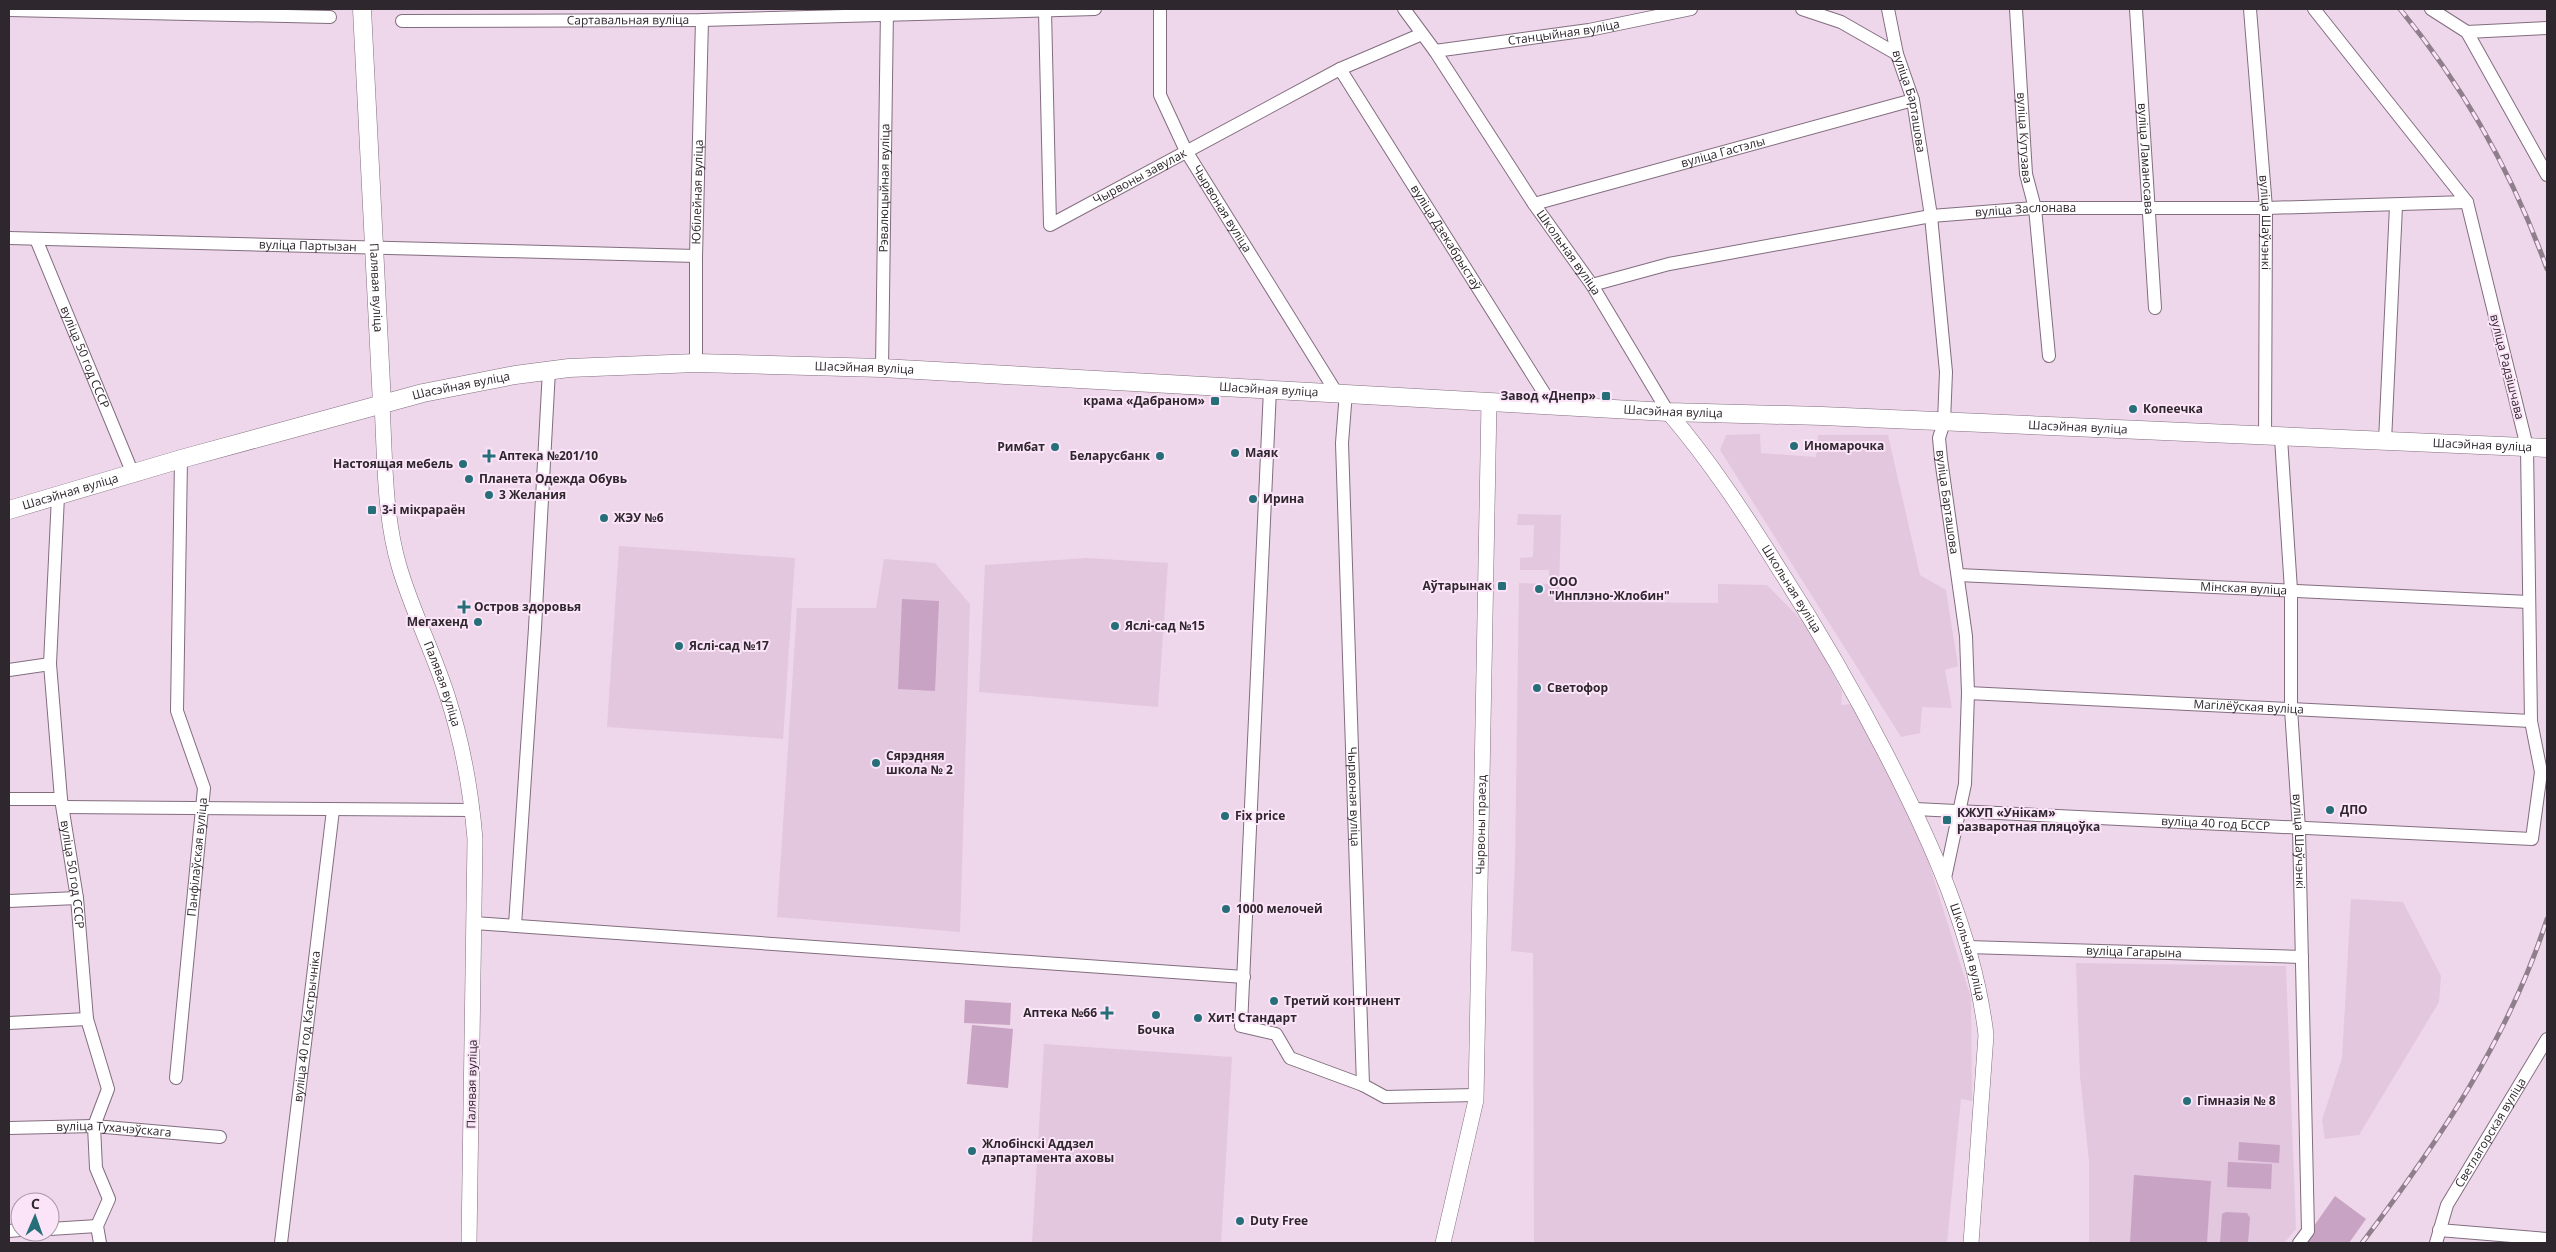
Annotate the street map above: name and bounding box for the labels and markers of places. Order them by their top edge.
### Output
place label: Завод «Днепр» [1501,387,1596,404]
marker: Завод «Днепр» [1600,390,1612,402]
place label: крама «Дабраном» [1083,392,1205,409]
marker: крама «Дабраном» [1209,395,1221,407]
place label: Копеечка [2143,400,2203,417]
marker: Копеечка [2127,403,2139,415]
place label: Иномарочка [1804,437,1884,454]
place label: Римбат [997,438,1045,455]
marker: Иномарочка [1788,440,1800,452]
marker: Римбат [1049,441,1061,453]
place label: Маяк [1245,444,1279,461]
place label: Аптека №201/10 [499,447,598,464]
place label: Беларусбанк [1070,447,1151,464]
marker: Маяк [1229,447,1241,459]
marker: Аптека №201/10 [483,450,495,462]
marker: Беларусбанк [1154,450,1166,462]
place label: Настоящая мебель [333,455,453,472]
marker: Настоящая мебель [457,458,469,470]
place label: Планета Одежда Обувь [479,470,627,487]
marker: Планета Одежда Обувь [463,473,475,485]
place label: 3 Желания [499,486,566,503]
marker: 3 Желания [483,489,495,501]
place label: Ирина [1263,490,1304,507]
marker: Ирина [1247,493,1259,505]
place label: 3-і мікрараён [382,501,465,518]
marker: 3-і мікрараён [366,504,378,516]
place label: ЖЭУ №6 [614,509,664,526]
marker: ЖЭУ №6 [598,512,610,524]
place label: ООО "Инплэно-Жлобин" [1549,573,1670,604]
place label: Аўтарынак [1423,577,1493,594]
marker: Аўтарынак [1496,580,1508,592]
marker: ООО "Инплэно-Жлобин" [1533,583,1545,595]
place label: Остров здоровья [474,598,581,615]
marker: Остров здоровья [458,601,470,613]
place label: Мегахенд [407,613,468,630]
marker: Мегахенд [472,616,484,628]
place label: Яслі-сад №15 [1124,617,1205,634]
marker: Яслі-сад №15 [1109,620,1121,632]
place label: Яслі-сад №17 [688,637,769,654]
marker: Яслі-сад №17 [673,640,685,652]
place label: Светофор [1547,679,1609,696]
marker: Светофор [1531,682,1543,694]
place label: Сярэдняя школа № 2 [886,747,953,778]
marker: Сярэдняя школа № 2 [870,757,882,769]
place label: ДПО [2340,801,2368,818]
place label: КЖУП «Унікам» разваротная пляцоўка [1957,804,2100,835]
marker: ДПО [2324,804,2336,816]
place label: Fix price [1235,807,1285,824]
marker: Fix price [1219,810,1231,822]
marker: КЖУП «Унікам» разваротная пляцоўка [1941,814,1953,826]
place label: 1000 мелочей [1236,900,1323,917]
marker: 1000 мелочей [1220,903,1232,915]
place label: Третий континент [1284,992,1401,1009]
marker: Третий континент [1268,995,1280,1007]
place label: Аптека №66 [1023,1004,1097,1021]
marker: Аптека №66 [1101,1007,1113,1019]
marker: Бочка [1150,1009,1162,1021]
place label: Хит! Стандарт [1208,1009,1297,1026]
marker: Хит! Стандарт [1192,1012,1204,1024]
place label: Бочка [1137,1021,1175,1038]
place label: Гімназія № 8 [2197,1092,2276,1109]
marker: Гімназія № 8 [2181,1095,2193,1107]
place label: Жлобінскі Аддзел дэпартамента аховы [982,1135,1114,1166]
marker: Жлобінскі Аддзел дэпартамента аховы [966,1145,978,1157]
place label: Duty Free [1250,1212,1308,1229]
marker: Duty Free [1234,1215,1246,1227]

